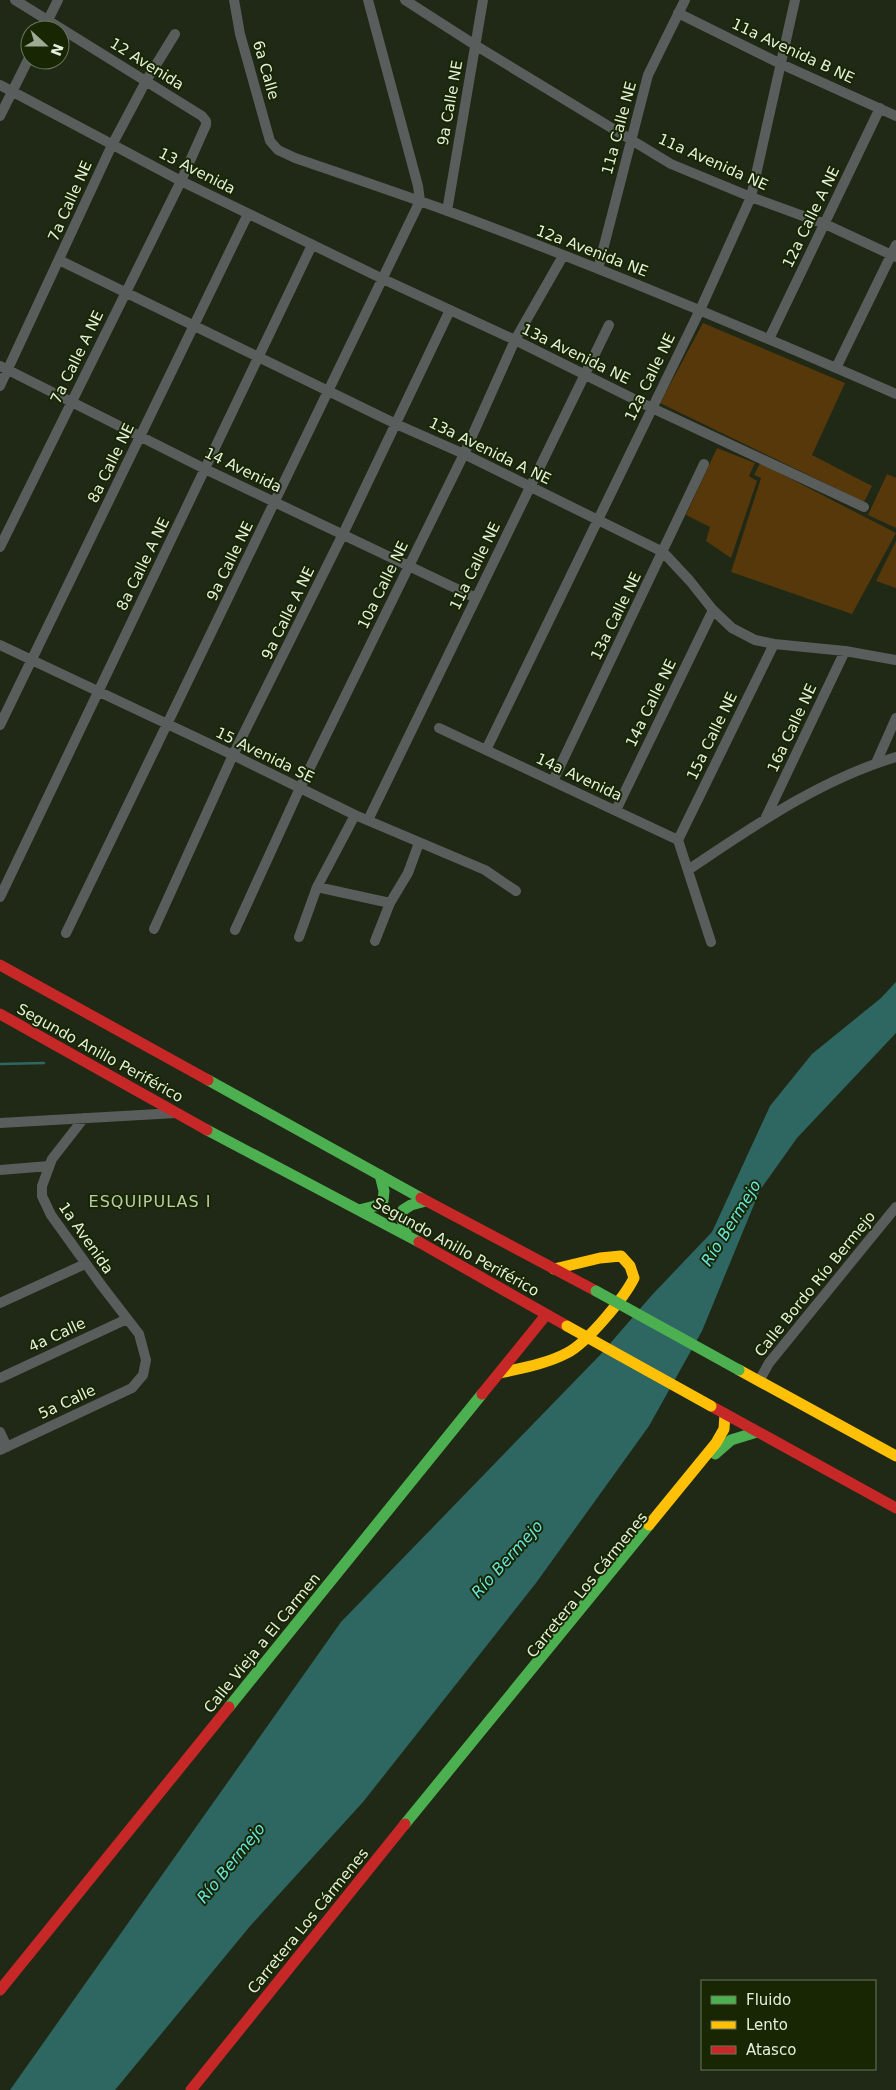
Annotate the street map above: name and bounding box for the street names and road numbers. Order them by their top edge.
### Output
street label: 11a Avenida B NE [729,15,857,87]
street label: 12 Avenida [107,34,187,94]
street label: 6a Calle [249,38,283,102]
street label: 9a Calle NE [434,59,466,147]
street label: 11a Calle NE [598,79,640,177]
street label: 11a Avenida NE [655,130,771,194]
street label: 13 Avenida [156,144,238,198]
street label: 7a Calle NE [44,158,96,244]
street label: 12a Calle A NE [779,163,843,271]
street label: 12a Avenida NE [534,221,650,281]
street label: 7a Calle A NE [47,308,107,406]
street label: 13a Avenida NE [519,320,633,388]
street label: 12a Calle NE [621,330,679,424]
street label: 13a Avenida A NE [426,414,554,488]
street label: 8a Calle NE [84,420,138,506]
street label: 14 Avenida [201,444,285,496]
street label: 8a Calle A NE [113,515,173,613]
street label: 9a Calle NE [203,518,257,604]
street label: 11a Calle NE [446,519,504,613]
street label: 10a Calle NE [354,538,412,632]
street label: 9a Calle A NE [258,564,318,662]
street label: 13a Calle NE [587,569,645,663]
street label: 14a Calle NE [622,656,680,750]
street label: 16a Calle NE [764,681,820,775]
street label: 15a Calle NE [683,689,741,783]
street label: 15 Avenida SE [213,723,317,787]
street label: 14a Avenida [533,749,625,805]
street label: Segundo Anillo Periférico [14,1000,186,1106]
street label: Segundo Anillo Periférico [370,1194,542,1300]
street label: 1a Avenida [55,1199,117,1277]
street label: Calle Bordo Río Bermejo [751,1208,879,1360]
street label: 4a Calle [26,1314,88,1356]
street label: 5a Calle [36,1381,98,1423]
street label: Carretera Los Cármenes [523,1509,651,1661]
street label: Calle Vieja a El Carmen [200,1569,324,1717]
street label: Carretera Los Cármenes [244,1845,372,1997]

